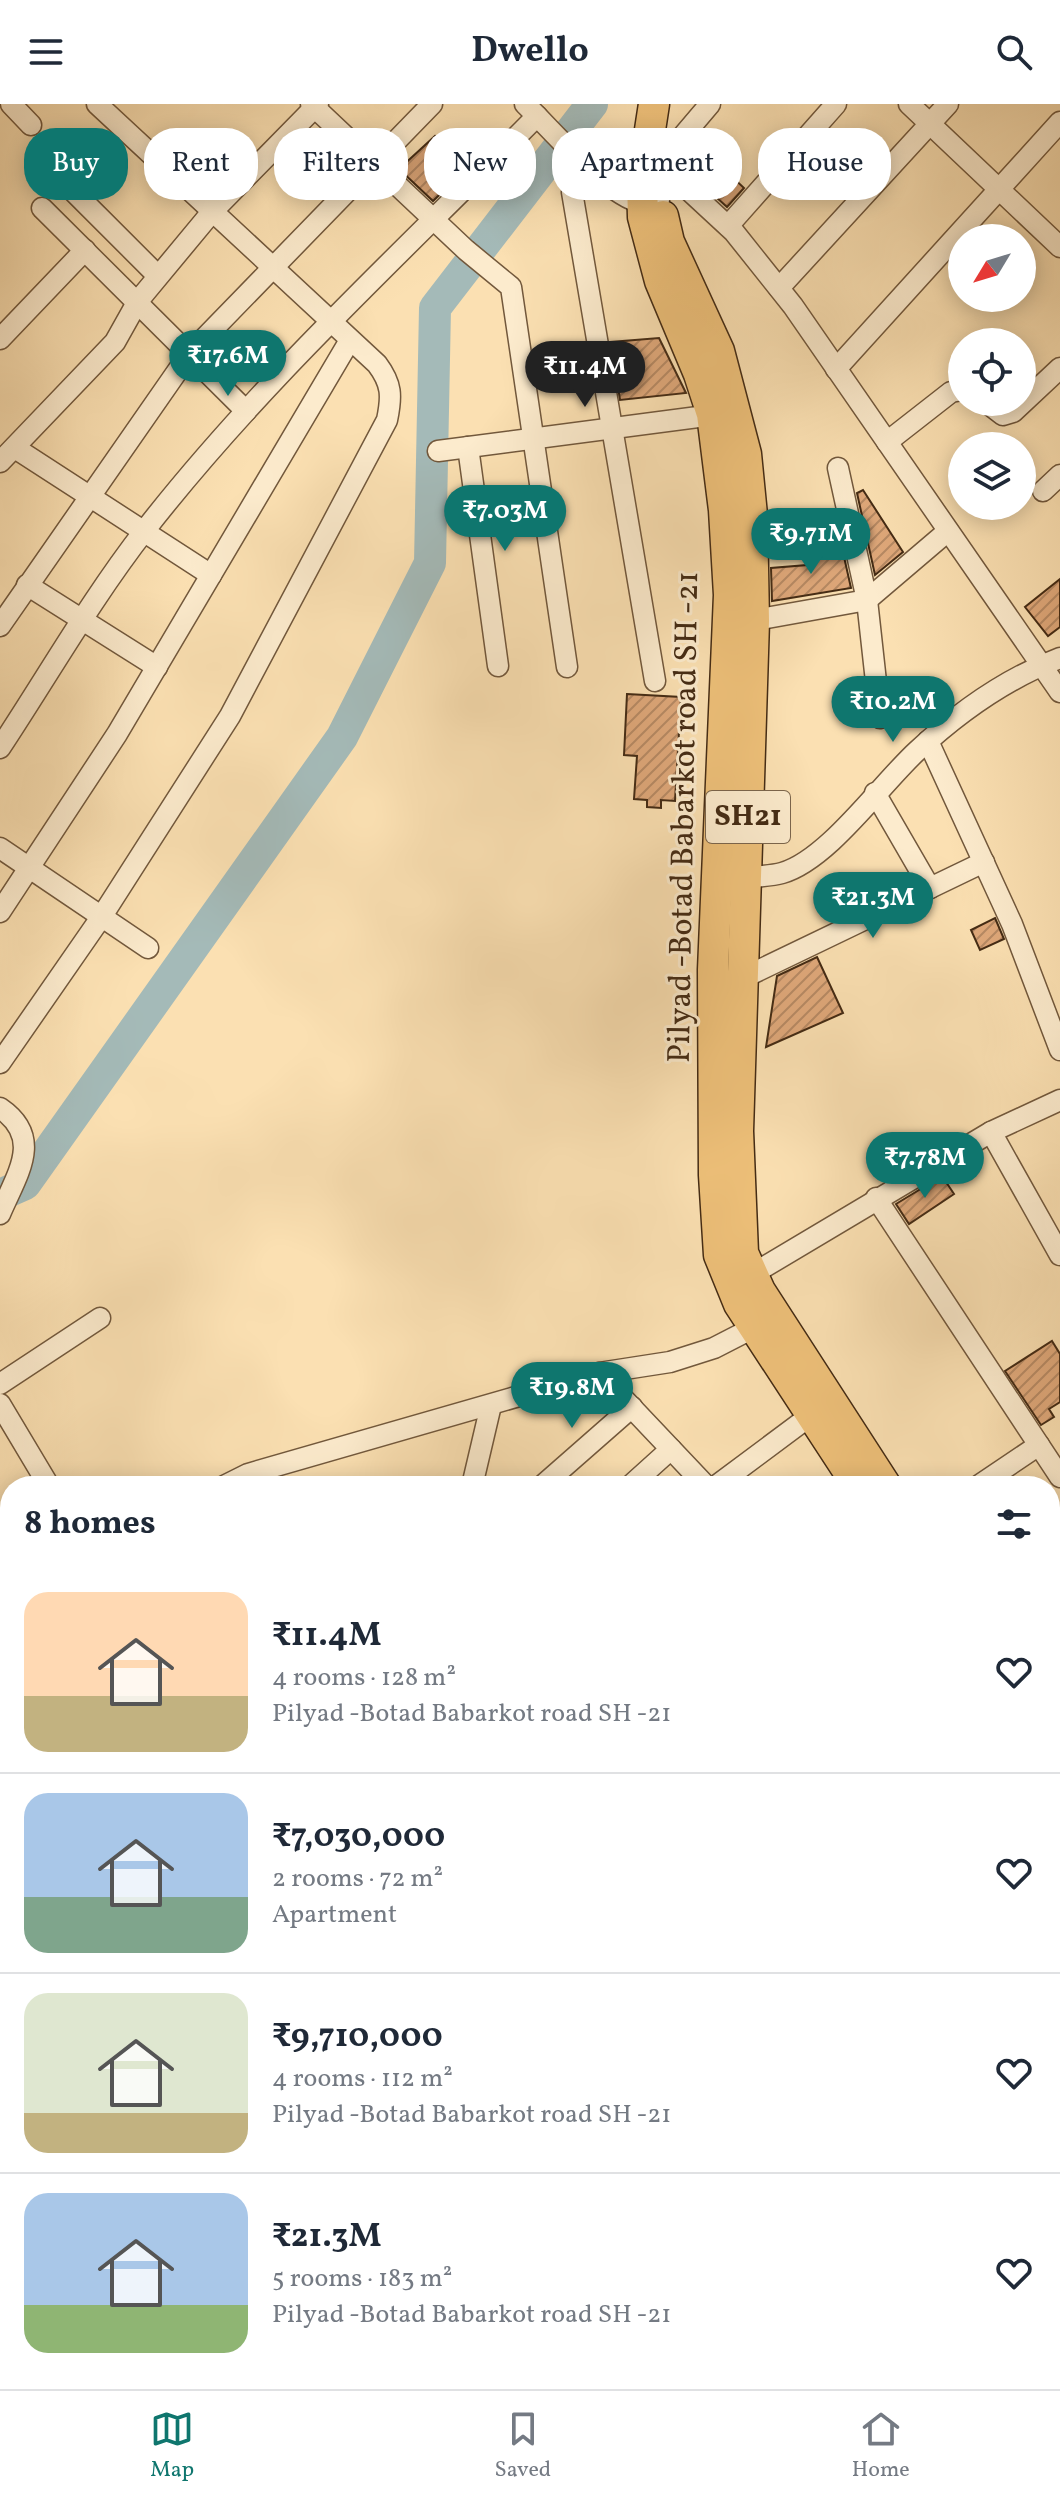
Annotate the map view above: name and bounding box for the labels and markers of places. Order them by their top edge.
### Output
pin: ₹17.6M [163,330,293,398]
pin: ₹11.4M [520,341,650,409]
pin: ₹7.03M [440,485,570,553]
pin: ₹9.71M [746,508,876,576]
pin: ₹10.2M [828,676,958,744]
pin: ₹21.3M [808,872,938,940]
pin: ₹7.78M [860,1132,990,1200]
pin: ₹19.8M [507,1362,637,1430]

